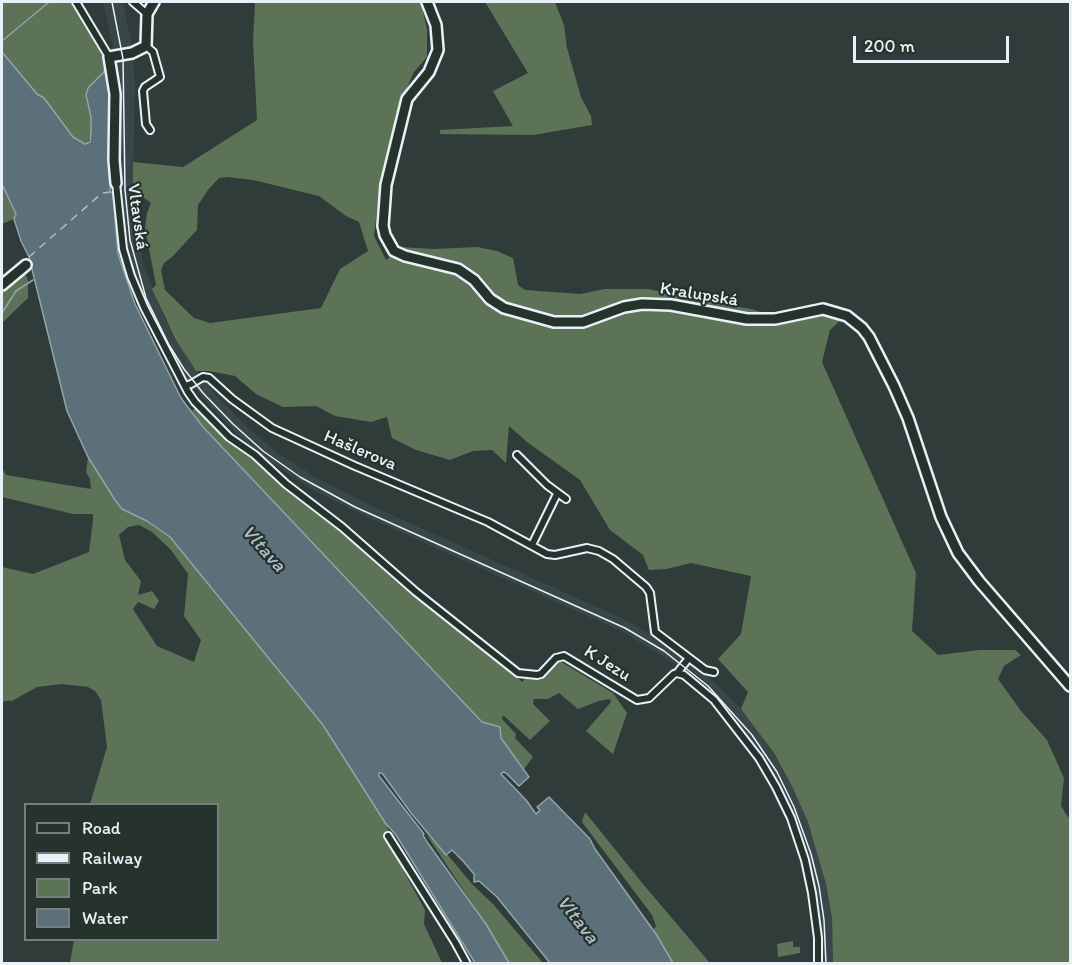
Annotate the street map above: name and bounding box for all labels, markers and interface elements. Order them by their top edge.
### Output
scale bar [856,24,1012,62]
text: 200 m [864,35,915,57]
street label: Vltavská [122,182,152,252]
street label: Kralupská [658,278,740,312]
street label: Hašlerova [320,426,400,476]
water label: Vltava [236,521,290,577]
street label: K Jezu [580,641,634,687]
legend [24,803,219,941]
text: Road [82,817,121,839]
text: Railway [82,847,142,869]
text: Park [82,877,117,899]
water label: Vltava [551,891,603,949]
text: Water [82,907,128,929]

